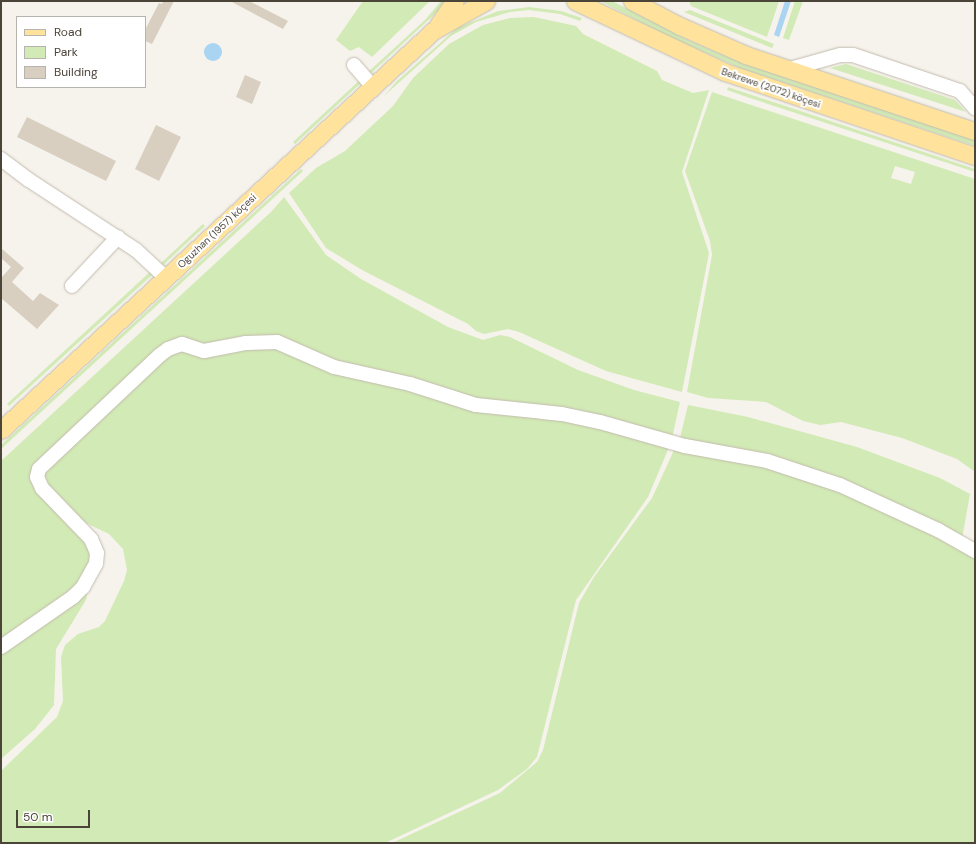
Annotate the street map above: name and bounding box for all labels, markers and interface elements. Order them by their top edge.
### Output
legend [16,16,146,88]
text: Road [54,24,82,40]
text: Park [54,44,78,60]
text: Building [54,64,98,80]
street label: Bekrewe (2072) köçesi [720,65,822,111]
street label: Oguzhan (1957) köçesi [175,191,259,271]
scale bar [18,802,92,828]
text: 50 m [23,809,52,825]

